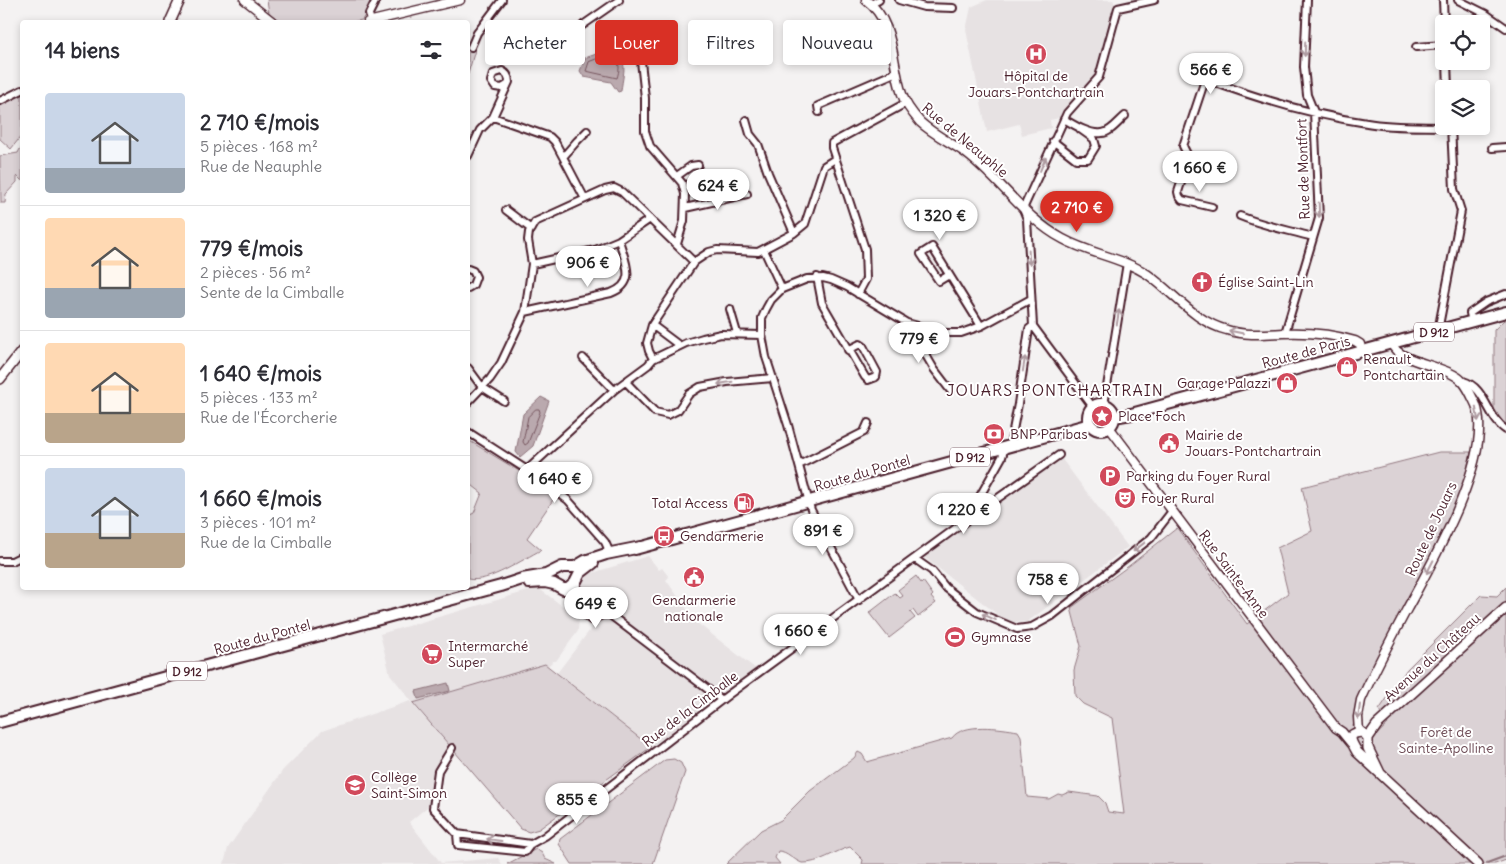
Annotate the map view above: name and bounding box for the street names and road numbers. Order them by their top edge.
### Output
street label: Rue de Neauphle [918,99,1012,181]
street label: Rue de Montfort [1292,118,1314,220]
road number: D 912 [1414,322,1454,342]
street label: Route de Paris [1260,332,1352,372]
road number: D 912 [950,448,990,467]
street label: Route du Pontel [812,451,912,495]
street label: Route de Jouars [1401,479,1461,579]
street label: Rue Sainte-Anne [1195,526,1273,622]
street label: Avenue du Château [1380,609,1484,705]
street label: Route du Pontel [212,615,312,659]
road number: D 912 [167,661,207,680]
street label: Rue de la Cimballe [638,667,742,751]

